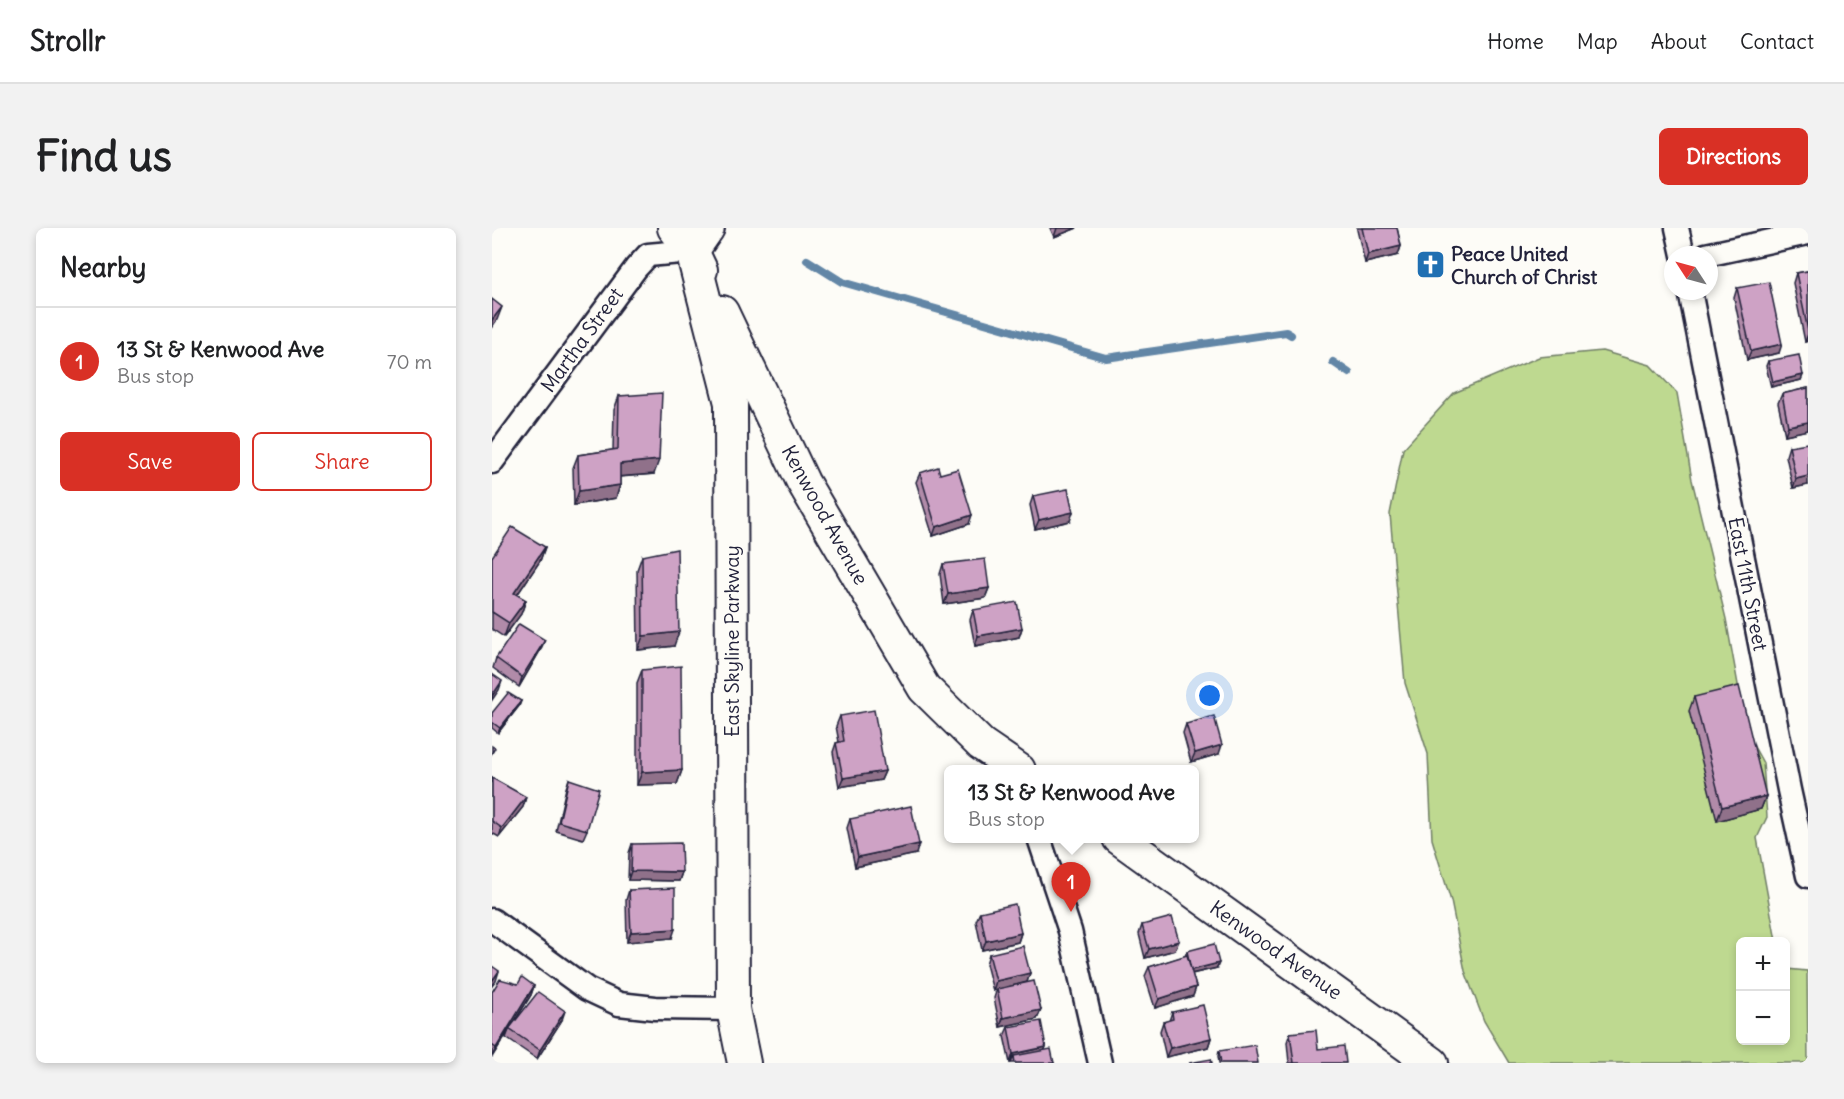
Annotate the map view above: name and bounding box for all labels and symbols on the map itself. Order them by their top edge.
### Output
place label: Peace United Church of Christ [1451,241,1598,289]
north arrow [1664,246,1718,300]
church icon: Peace United Church of Christ [1414,249,1446,281]
street label: Martha Street [535,282,628,397]
street label: Kenwood Avenue [777,441,874,589]
street label: East 11th Street [1723,515,1774,653]
street label: East Skyline Parkway [719,545,744,737]
your location [1195,681,1224,710]
pin: 1 [1052,862,1090,912]
street label: Kenwood Avenue [1205,895,1347,1005]

